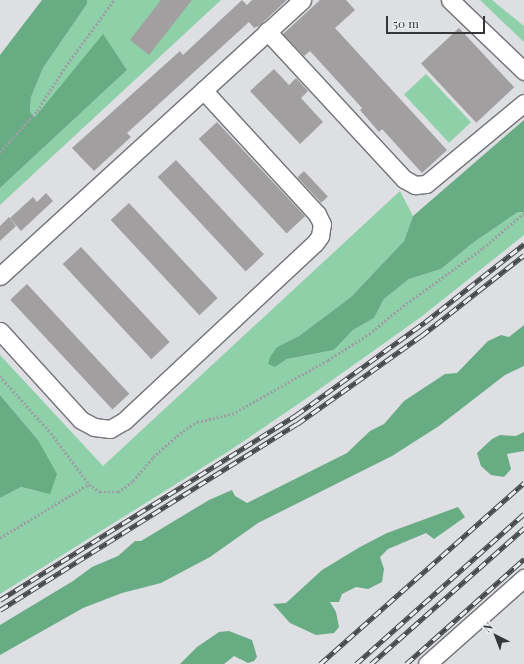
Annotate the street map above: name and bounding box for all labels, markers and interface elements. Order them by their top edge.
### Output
scale bar [388,8,487,34]
text: 50 m [393,15,419,31]
north arrow [476,616,516,656]
text: N [480,618,496,635]

